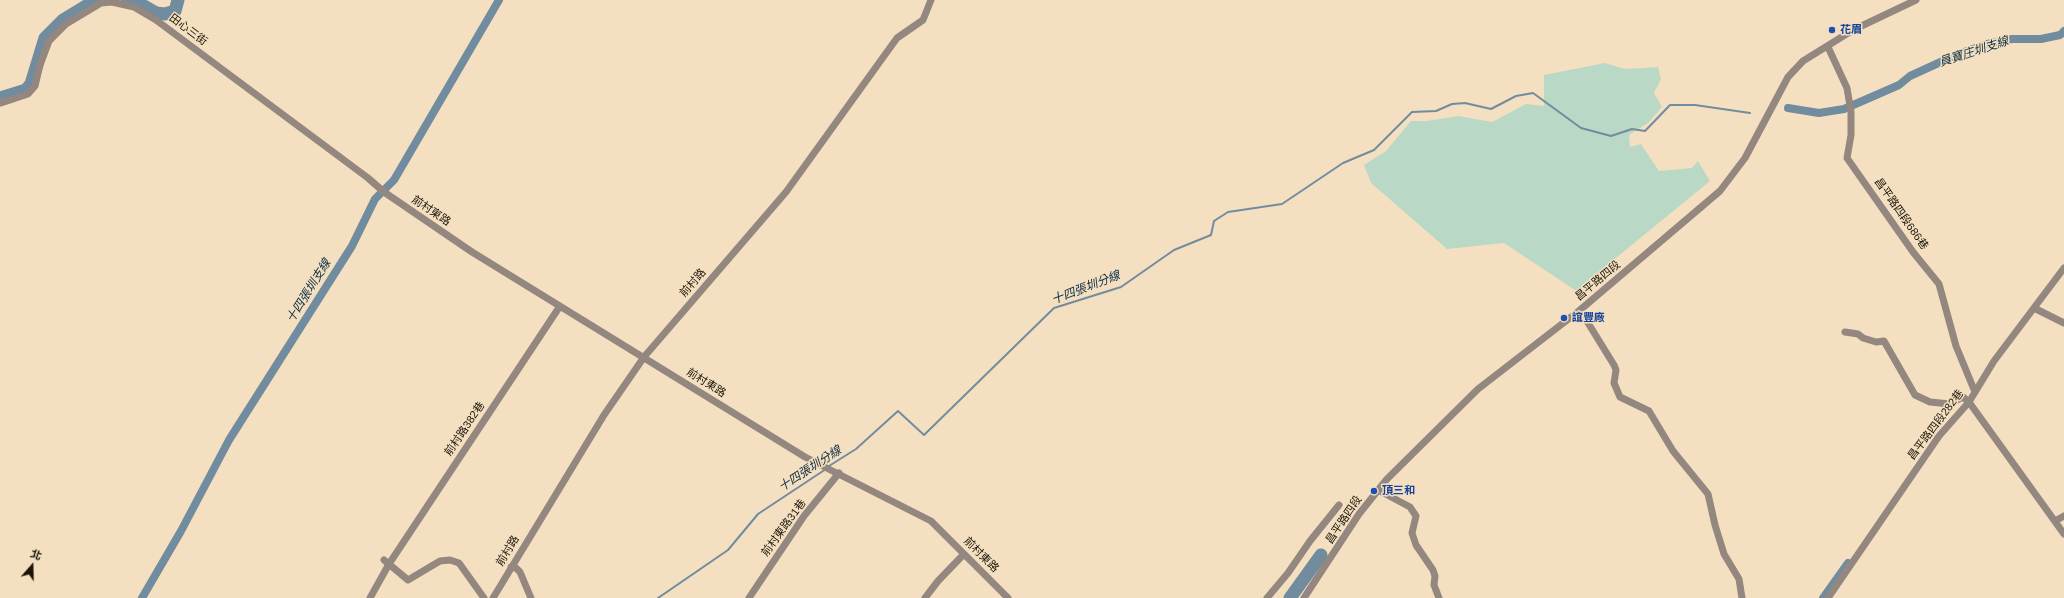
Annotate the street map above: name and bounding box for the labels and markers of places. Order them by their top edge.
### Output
place label: 花眉 [1840,23,1862,37]
marker: 花眉 [1827,25,1837,35]
place label: 誼豐廠 [1572,311,1605,325]
marker: 誼豐廠 [1559,313,1569,323]
place label: 頂三和 [1382,484,1415,498]
marker: 頂三和 [1369,486,1379,496]

